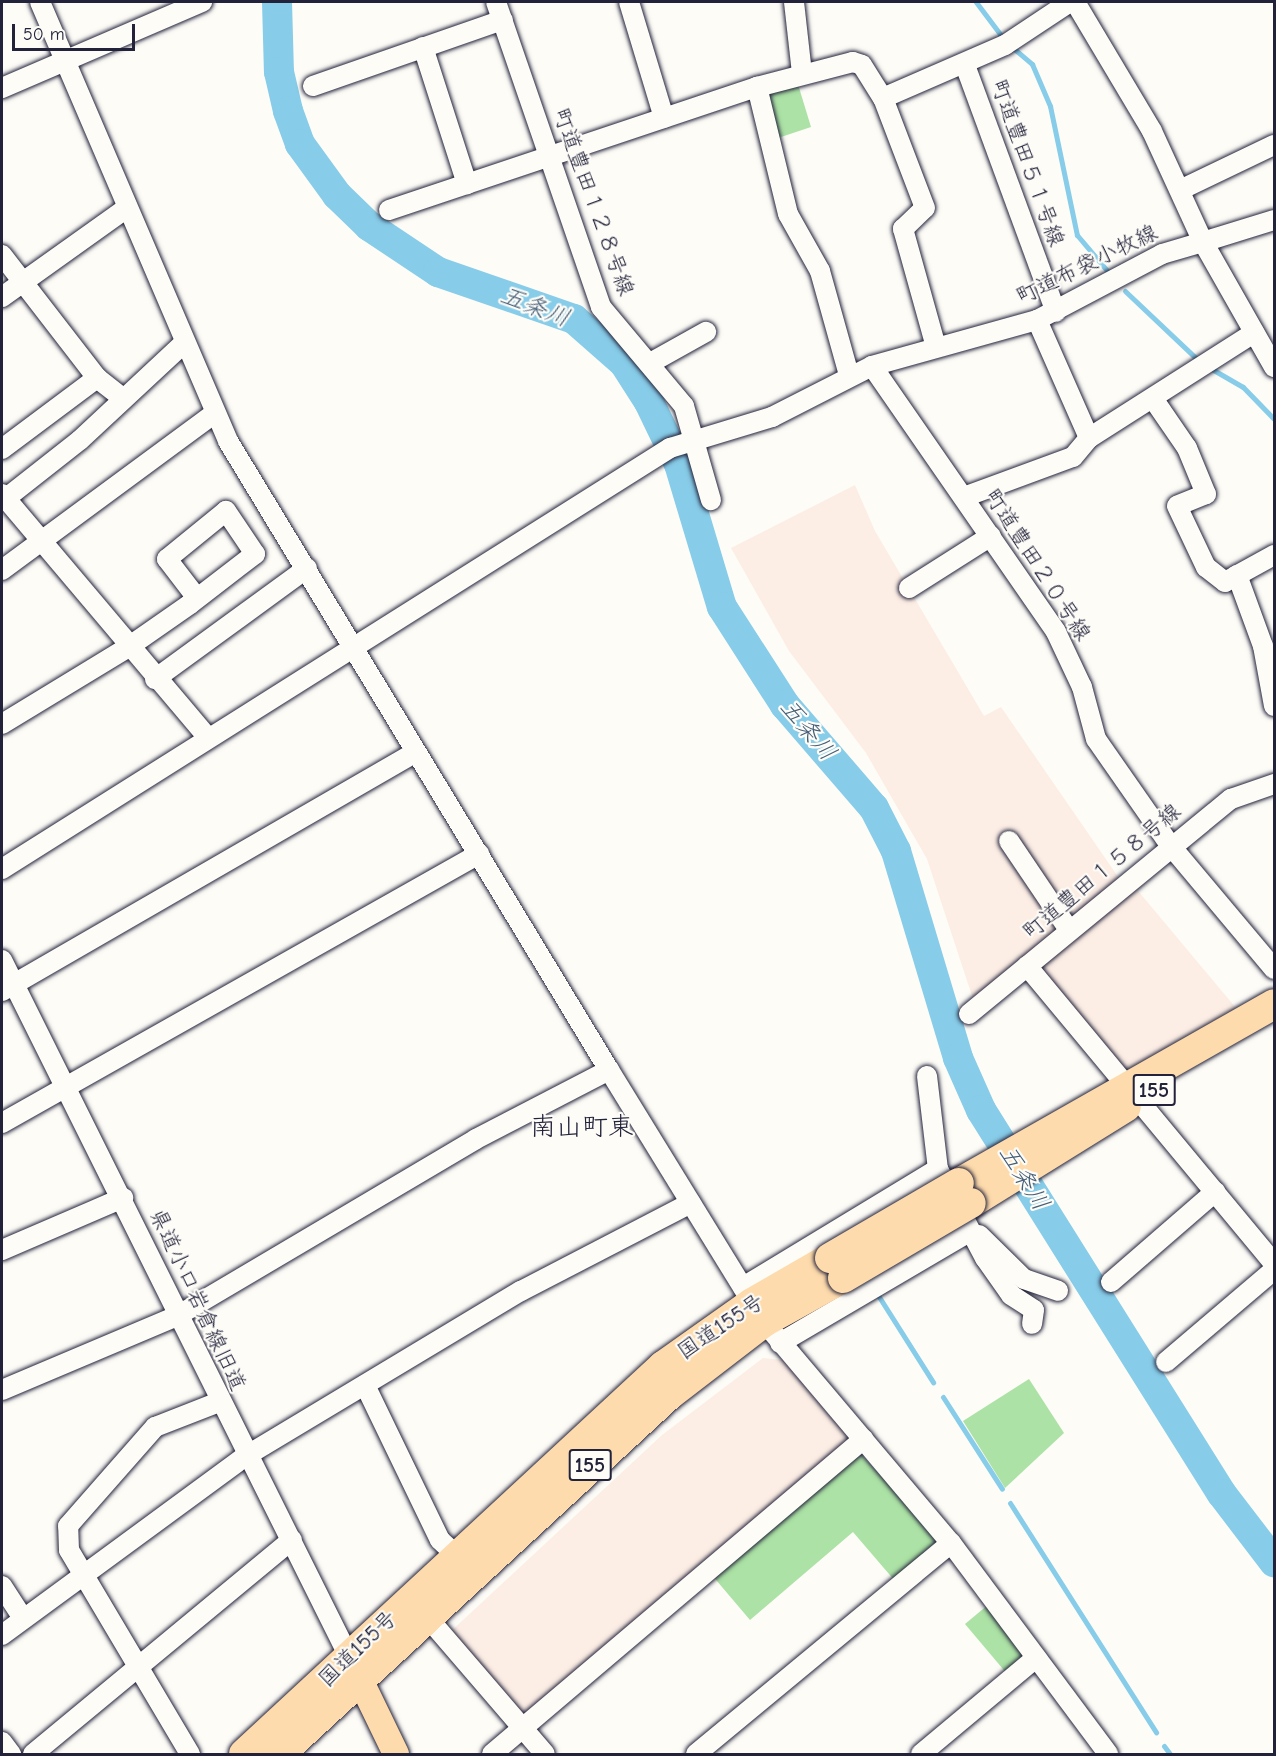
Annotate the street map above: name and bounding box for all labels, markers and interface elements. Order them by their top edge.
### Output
scale bar [15,12,138,50]
text: 50 m [23,24,65,45]
street label: 町道豊田５１号線 [984,76,1070,250]
street label: 町道豊田１２８号線 [547,104,639,300]
street label: 町道布袋小牧線 [1012,219,1162,311]
water label: 五条川 [496,281,574,333]
street label: 町道豊田２０号線 [978,484,1096,646]
water label: 五条川 [774,693,842,767]
street label: 町道豊田１５８号線 [1018,798,1186,946]
road number: 155 [1132,1072,1176,1108]
district label: 南山町東 [530,1112,634,1144]
water label: 五条川 [993,1140,1055,1216]
street label: 県道小口岩倉線旧道 [143,1205,251,1395]
street label: 国道155号 [673,1288,769,1366]
road number: 155 [568,1447,612,1483]
street label: 国道155号 [313,1605,403,1693]

